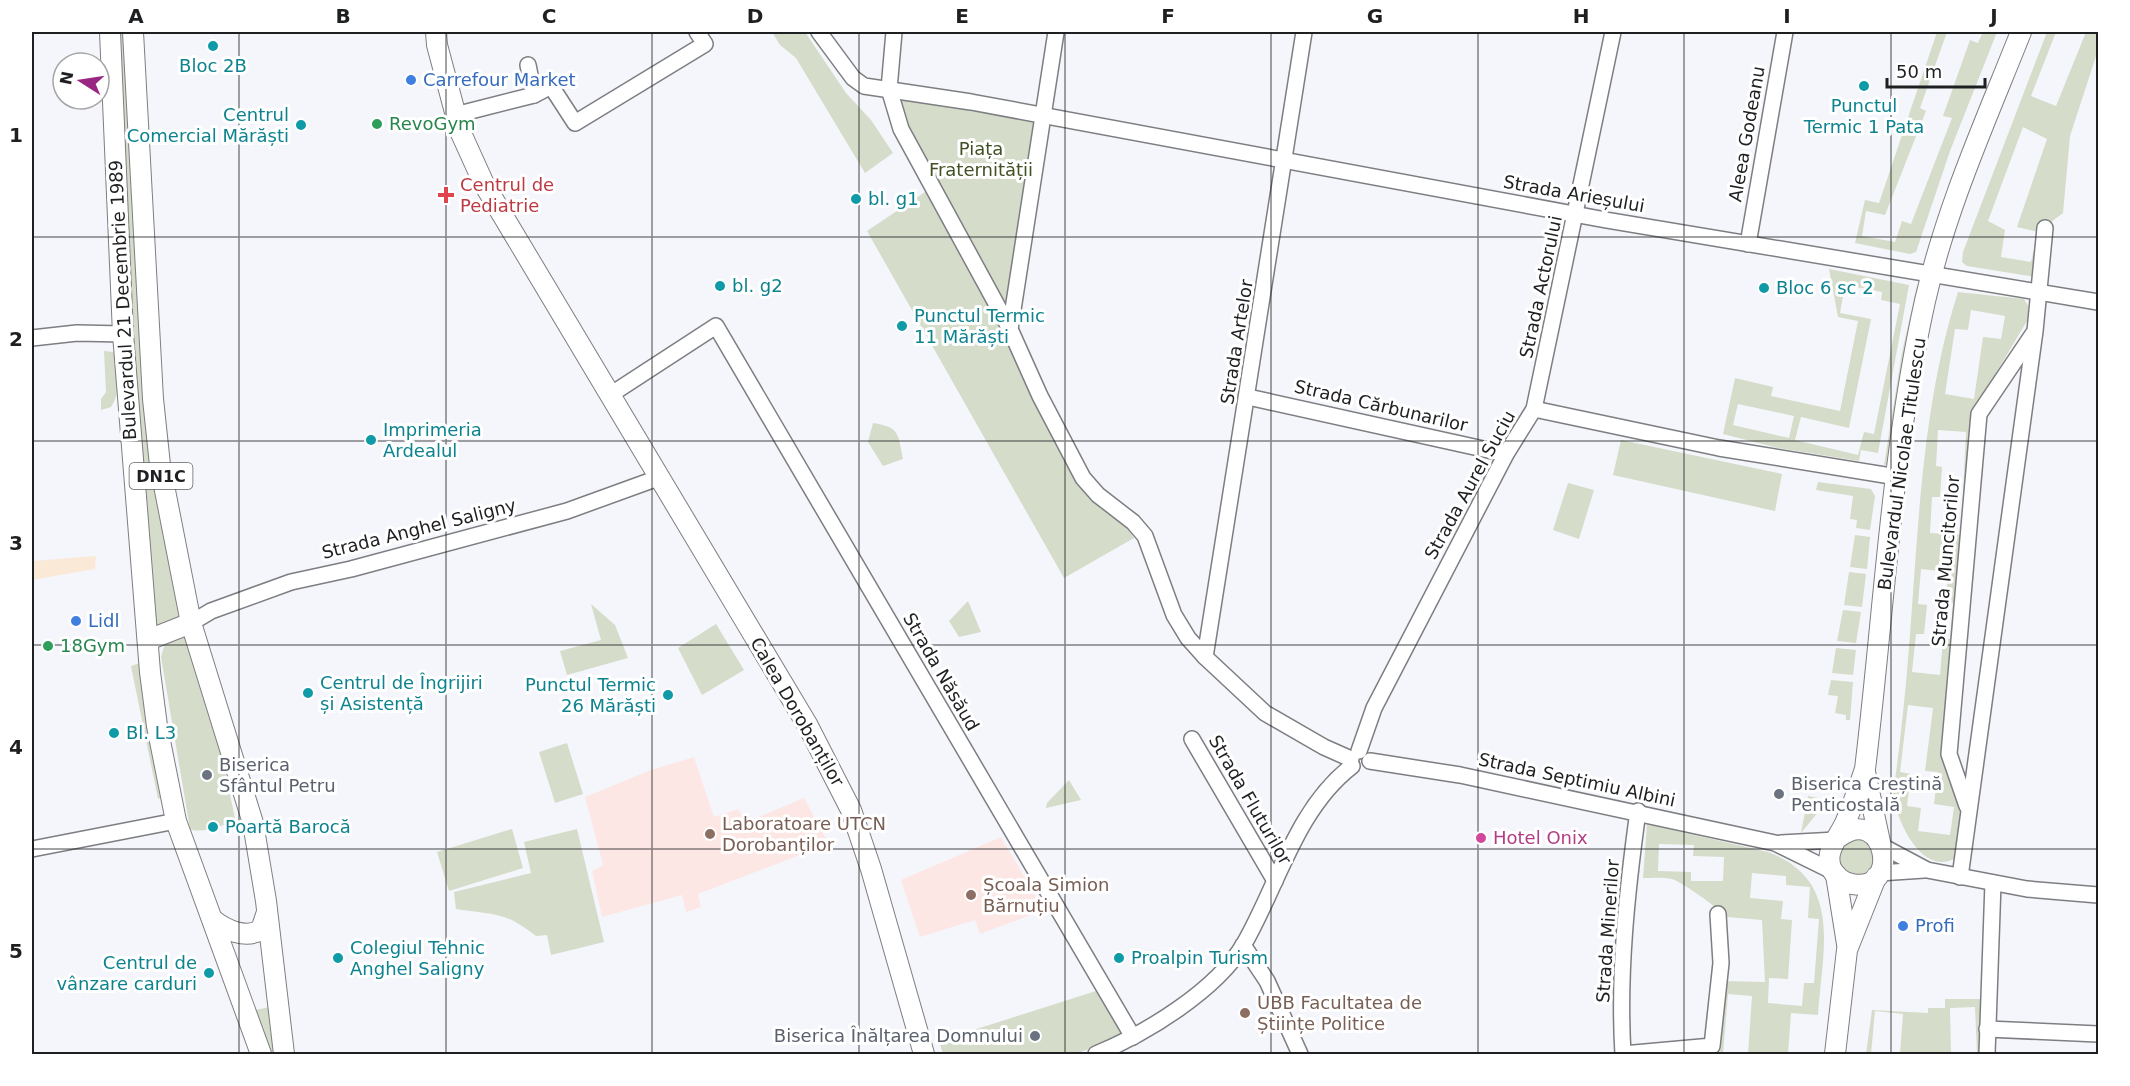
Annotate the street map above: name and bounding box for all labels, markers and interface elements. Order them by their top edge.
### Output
text: A [128,4,144,28]
text: B [335,4,351,28]
text: C [542,4,556,28]
text: D [747,4,763,28]
text: E [955,4,969,28]
text: F [1161,4,1175,28]
text: G [1367,4,1383,28]
text: H [1573,4,1589,28]
text: I [1783,4,1791,28]
text: J [1988,4,1998,28]
marker: Bloc 2B [206,39,220,53]
north arrow [51,51,111,111]
scale bar [1887,51,1984,89]
place label: Bloc 2B [179,55,247,76]
text: 50 m [1896,61,1942,82]
street label: Aleea Godeanu [1724,64,1769,203]
text: N [56,69,78,87]
place label: Carrefour Market [423,69,576,90]
marker: Carrefour Market [404,73,418,87]
marker: Punctul Termic 1 Pata [1857,79,1871,93]
place label: Punctul Termic 1 Pata [1803,95,1924,137]
place label: Centrul Comercial Mărăști [127,104,289,146]
place label: RevoGym [389,113,476,134]
marker: RevoGym [370,117,384,131]
marker: Centrul Comercial Mărăști [294,118,308,132]
text: 1 [9,123,23,147]
park label: Piața Fraternității [929,138,1033,180]
street label: Bulevardul 21 Decembrie 1989 [105,159,140,441]
street label: Strada Arieșului [1502,171,1646,216]
place label: Centrul de Pediatrie [460,174,554,216]
marker: Centrul de Pediatrie [437,186,455,204]
place label: bl. g1 [868,188,919,209]
marker: bl. g1 [849,192,863,206]
street label: Strada Actorului [1515,214,1566,360]
place label: bl. g2 [732,275,783,296]
street label: Strada Artelor [1216,277,1257,406]
place label: Bloc 6 sc 2 [1776,277,1874,298]
marker: bl. g2 [713,279,727,293]
marker: Bloc 6 sc 2 [1757,281,1771,295]
place label: Punctul Termic 11 Mărăști [914,305,1045,347]
marker: Punctul Termic 11 Mărăști [895,319,909,333]
text: 2 [9,327,23,351]
street label: Bulevardul Nicolae Titulescu [1873,336,1930,592]
street label: Strada Cărbunarilor [1292,375,1470,436]
street label: Strada Aurel Suciu [1420,407,1519,563]
place label: Imprimeria Ardealul [383,419,482,461]
marker: Imprimeria Ardealul [364,433,378,447]
road number: DN1C [130,463,192,489]
street label: Strada Muncitorilor [1928,474,1964,648]
street label: Strada Anghel Saligny [320,494,518,563]
text: 3 [9,531,23,555]
street label: Strada Năsăud [899,609,984,735]
place label: Lidl [88,610,119,631]
marker: Lidl [69,614,83,628]
street label: Calea Dorobanților [746,633,849,791]
place label: 18Gym [60,635,125,656]
marker: 18Gym [41,639,55,653]
place label: Centrul de Îngrijiri și Asistență [320,672,483,714]
place label: Punctul Termic 26 Mărăști [525,674,656,716]
marker: Centrul de Îngrijiri și Asistență [301,686,315,700]
marker: Punctul Termic 26 Mărăști [661,688,675,702]
place label: Bl. L3 [126,722,176,743]
marker: Bl. L3 [107,726,121,740]
street label: Strada Fluturilor [1205,731,1296,869]
text: 4 [9,735,23,759]
street label: Strada Septimiu Albini [1477,748,1678,811]
place label: Biserica Sfântul Petru [219,754,336,796]
marker: Biserica Sfântul Petru [200,768,214,782]
place label: Biserica Creștină Penticostală [1791,773,1942,815]
marker: Biserica Creștină Penticostală [1772,787,1786,801]
place label: Laboratoare UTCN Dorobanților [722,813,886,855]
place label: Poartă Barocă [225,816,351,837]
marker: Poartă Barocă [206,820,220,834]
marker: Laboratoare UTCN Dorobanților [703,827,717,841]
place label: Hotel Onix [1493,827,1588,848]
marker: Hotel Onix [1474,831,1488,845]
street label: Strada Minerilor [1592,858,1623,1003]
place label: Școala Simion Bărnuțiu [983,874,1110,916]
marker: Școala Simion Bărnuțiu [964,888,978,902]
place label: Profi [1915,915,1955,936]
marker: Profi [1896,919,1910,933]
place label: Colegiul Tehnic Anghel Saligny [350,937,485,979]
text: 5 [9,939,23,963]
place label: Proalpin Turism [1131,947,1268,968]
marker: Colegiul Tehnic Anghel Saligny [331,951,345,965]
marker: Proalpin Turism [1112,951,1126,965]
place label: Centrul de vânzare carduri [56,952,197,994]
marker: Centrul de vânzare carduri [202,966,216,980]
place label: UBB Facultatea de Științe Politice [1257,992,1422,1034]
marker: UBB Facultatea de Științe Politice [1238,1006,1252,1020]
place label: Biserica Înălțarea Domnului [774,1025,1023,1046]
marker: Biserica Înălțarea Domnului [1028,1029,1042,1043]

